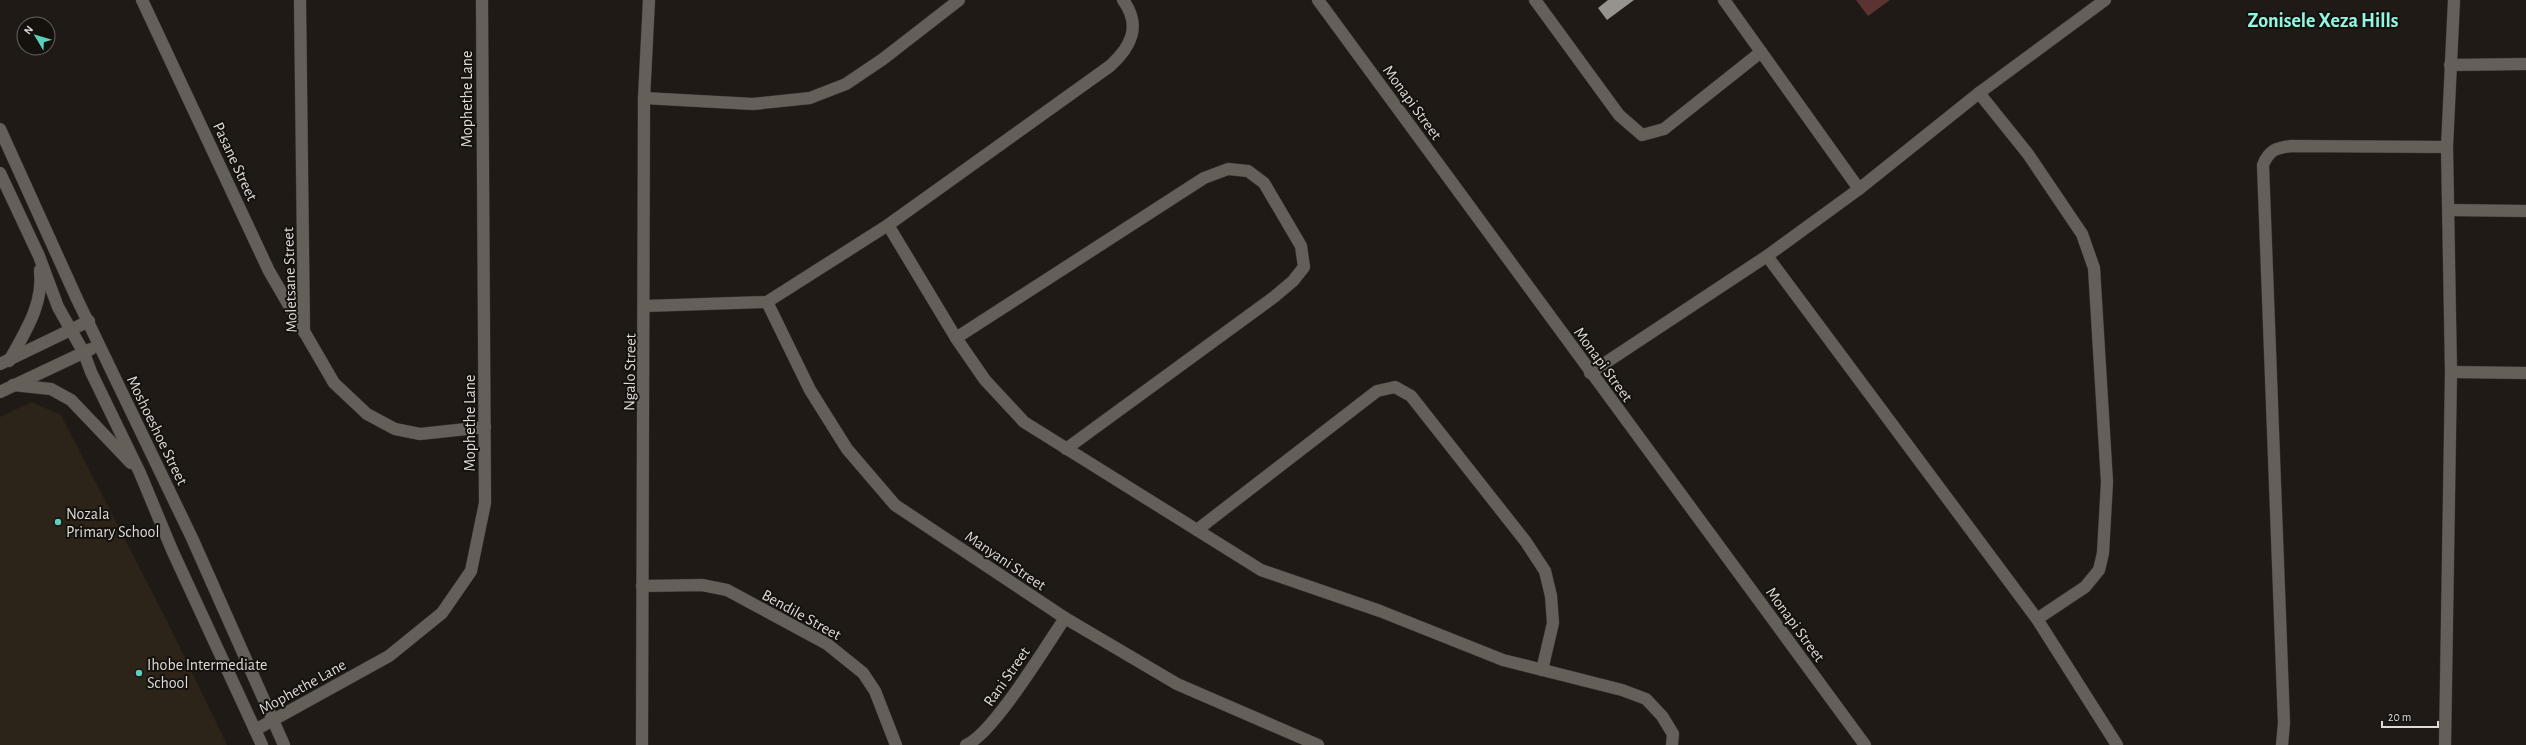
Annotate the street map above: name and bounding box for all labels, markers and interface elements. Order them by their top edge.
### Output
district label: Zonisele Xeza Hills [2248,11,2399,31]
north arrow [16,16,56,56]
text: N [22,24,35,37]
street label: Mophethe Lane [459,51,475,147]
street label: Monapi Street [1380,62,1445,143]
street label: Pasane Street [210,120,260,203]
street label: Moletsane Street [280,227,300,333]
street label: Monapi Street [1571,324,1636,405]
street label: Ngalo Street [621,333,639,411]
street label: Moshoeshoe Street [124,373,190,488]
street label: Mophethe Lane [462,375,478,471]
place label: Nozala Primary School [66,506,159,541]
marker: Nozala Primary School [53,517,63,527]
street label: Manyani Street [961,528,1049,595]
street label: Monapi Street [1763,584,1828,665]
street label: Bendile Street [759,587,844,643]
street label: Rani Street [981,644,1033,709]
street label: Mophethe Lane [256,656,349,717]
place label: Ihobe Intermediate School [147,657,267,691]
marker: Ihobe Intermediate School [134,668,144,678]
scale bar [2382,703,2438,729]
text: 20 m [2388,711,2411,723]

